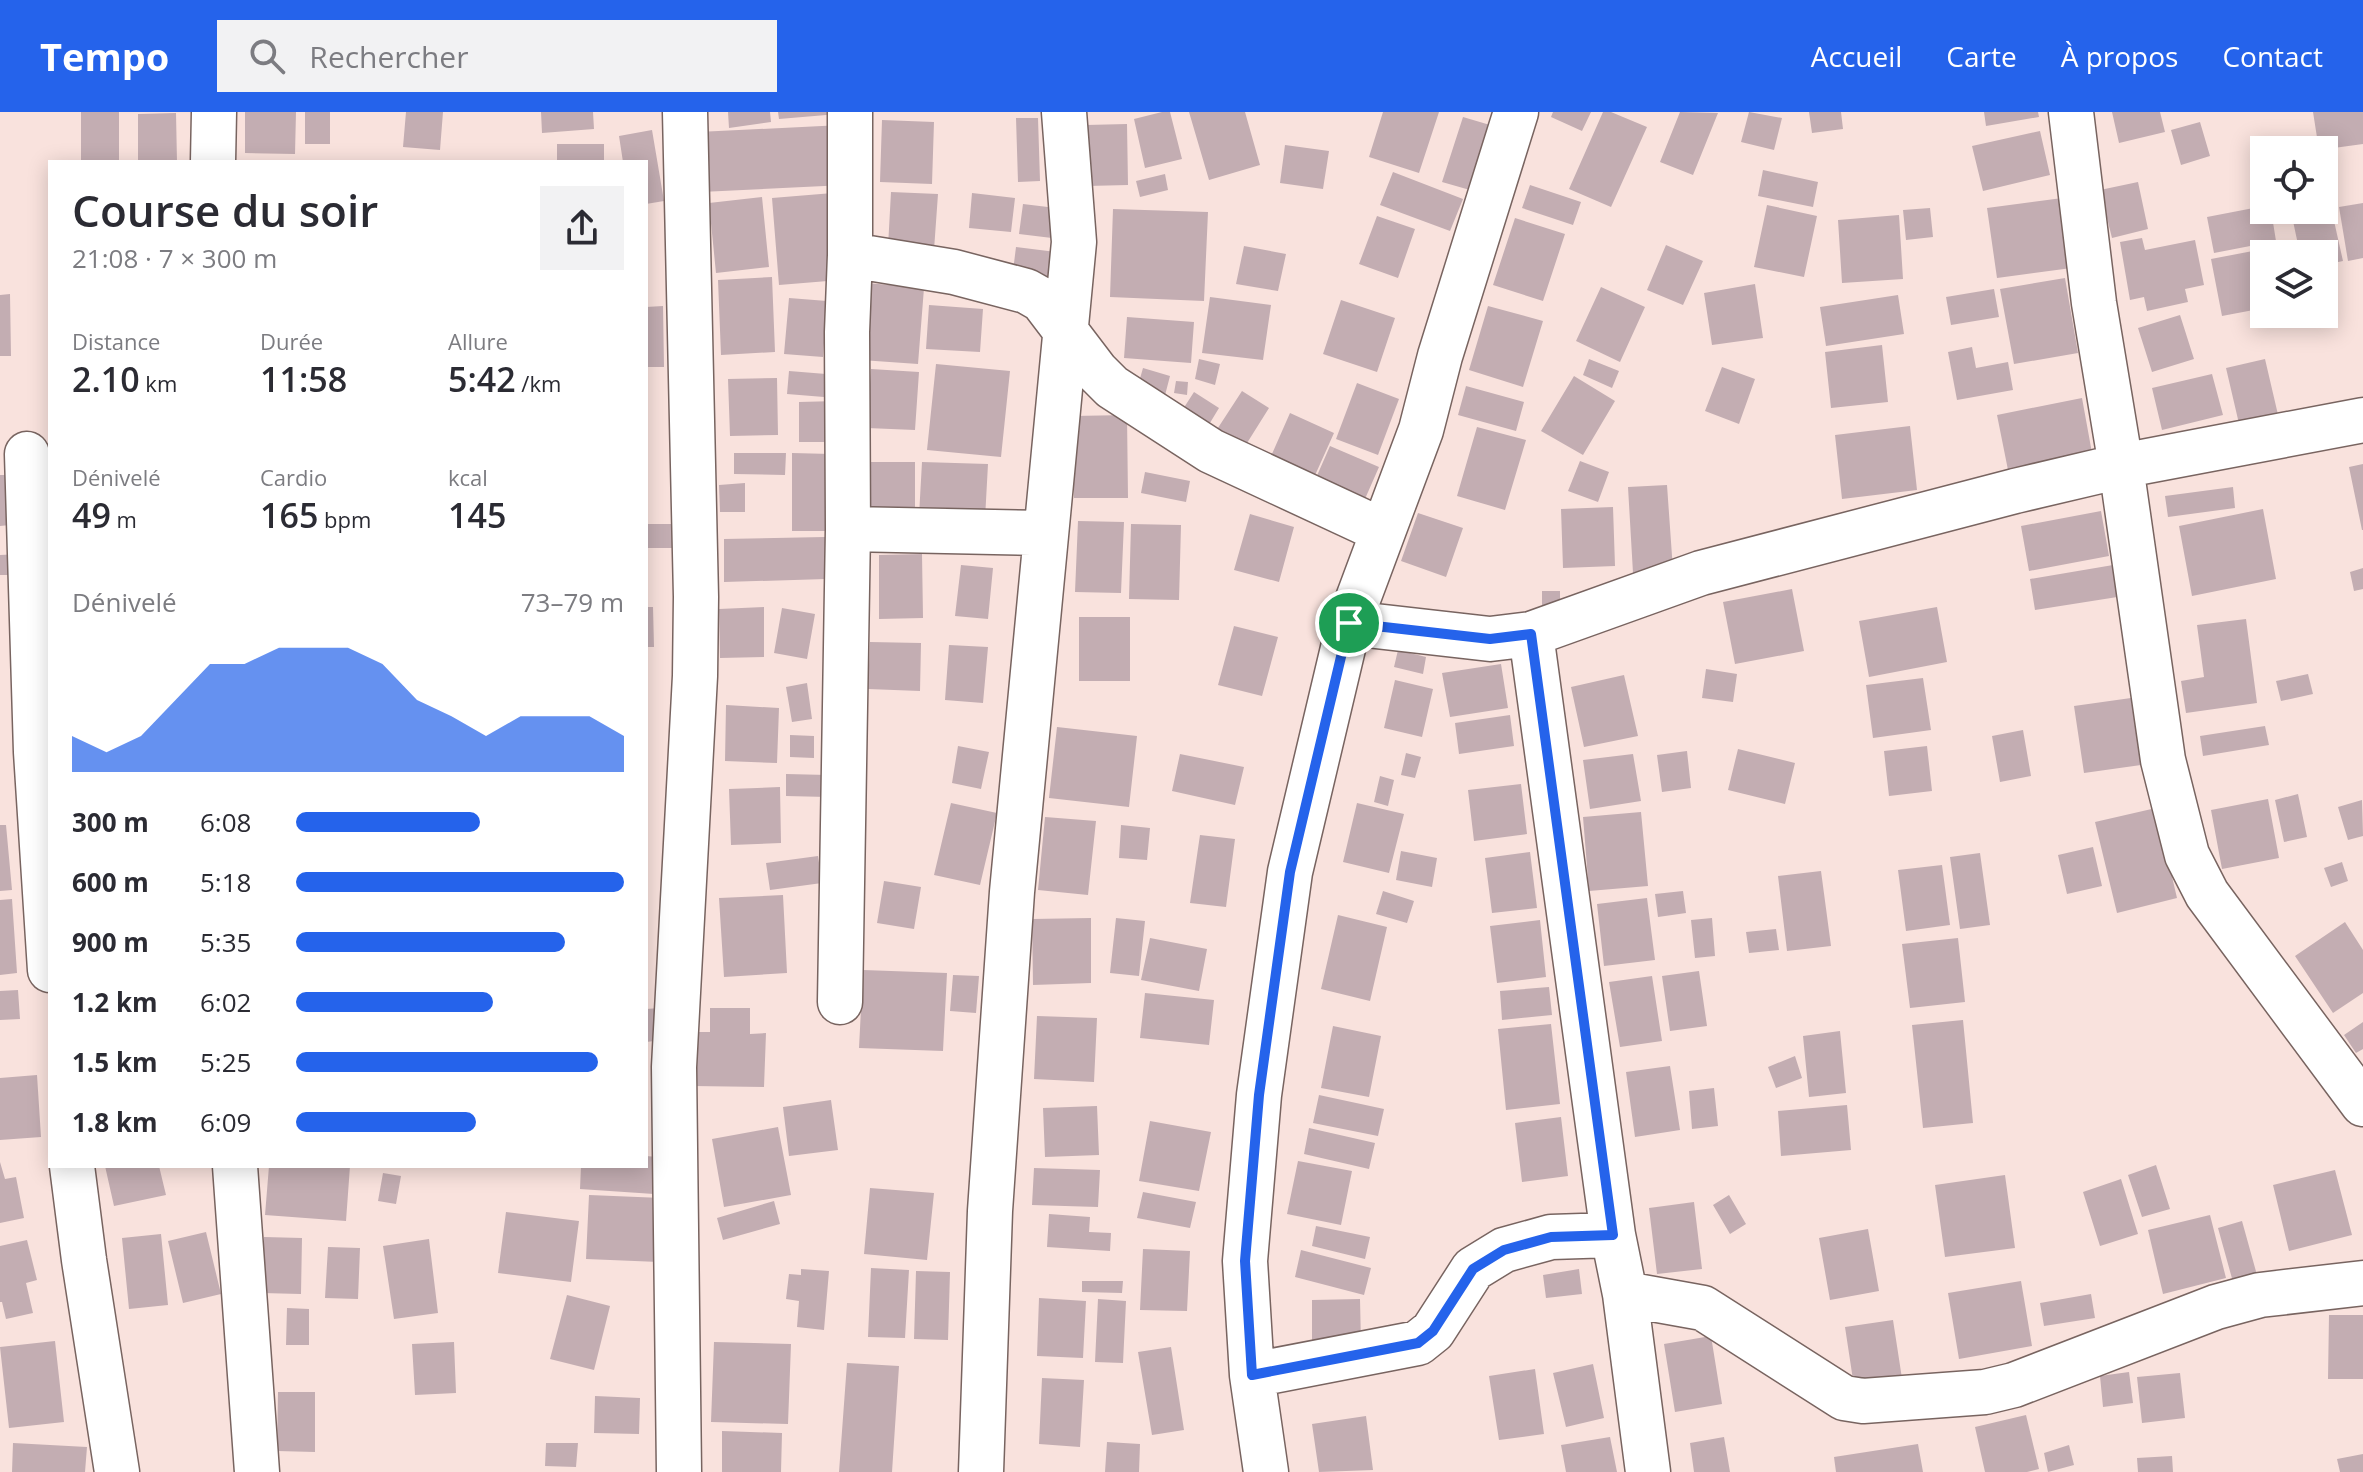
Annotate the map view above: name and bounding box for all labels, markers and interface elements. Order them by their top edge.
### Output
search box [217,20,777,92]
text: Tempo [40,30,169,82]
icon: search [245,34,289,78]
text: Rechercher [309,36,468,77]
text: Accueil [1811,37,1902,75]
text: Carte [1946,37,2017,75]
text: À propos [2061,37,2178,75]
text: Contact [2222,37,2323,75]
map controls [2250,136,2338,328]
button: locate [2250,136,2338,224]
text: Course du soir [72,180,378,240]
button: share [540,186,624,270]
text: 21:08 · 7 × 300 m [72,240,277,276]
button: layers [2250,240,2338,328]
text: Distance [72,326,160,356]
text: Durée [260,326,323,356]
text: Allure [448,326,508,356]
text: 2.10 [72,356,140,402]
text: 11:58 [260,356,347,402]
text: 5:42 [448,356,516,402]
text: km [140,368,177,398]
text: /km [516,368,561,398]
text: Dénivelé [72,462,161,492]
text: Cardio [260,462,327,492]
text: kcal [448,462,488,492]
text: 49 [72,492,111,538]
text: 165 [260,492,318,538]
text: 145 [448,492,506,538]
text: m [111,504,137,534]
text: bpm [318,504,371,534]
text: Dénivelé [72,584,177,620]
text: 73–79 m [521,584,624,620]
pin [1315,589,1383,657]
icon: arrive [1327,601,1371,645]
text: 300 m [72,804,149,840]
text: 6:08 [200,804,251,840]
text: 600 m [72,864,149,900]
text: 5:18 [200,864,251,900]
text: 900 m [72,924,149,960]
text: 5:35 [200,924,251,960]
text: 1.2 km [72,984,158,1020]
text: 6:02 [200,984,251,1020]
text: 1.5 km [72,1044,158,1080]
text: 5:25 [200,1044,251,1080]
text: 1.8 km [72,1104,158,1140]
text: 6:09 [200,1104,251,1140]

